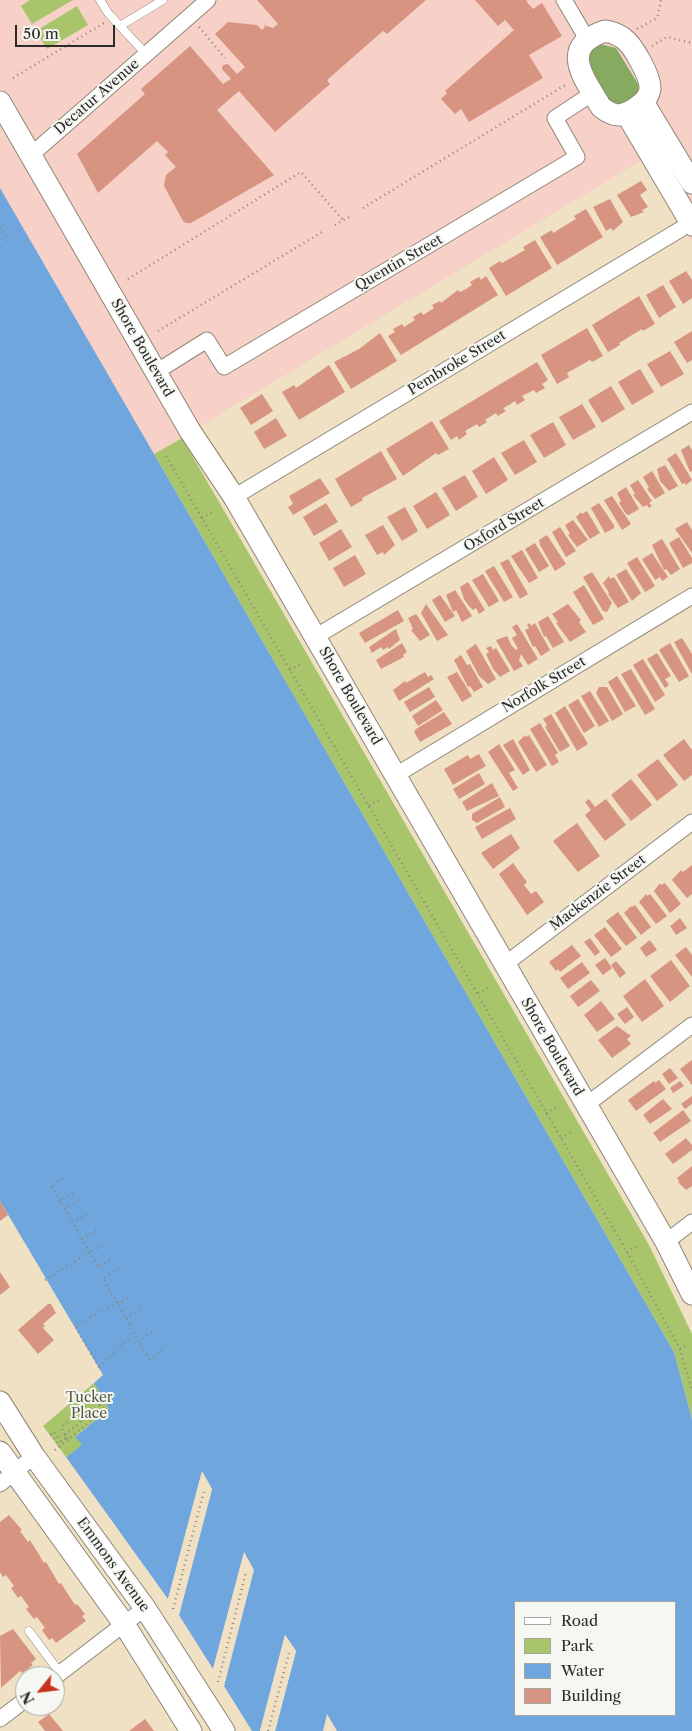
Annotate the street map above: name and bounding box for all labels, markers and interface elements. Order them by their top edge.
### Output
scale bar [18,15,118,47]
text: 50 m [23,24,59,43]
street label: Decatur Avenue [51,56,143,138]
street label: Quentin Street [352,231,446,295]
street label: Shore Boulevard [107,296,177,400]
street label: Pembroke Street [405,327,509,399]
street label: Oxford Street [461,494,547,556]
street label: Shore Boulevard [315,644,385,748]
street label: Norfolk Street [499,653,589,717]
street label: Mackenzie Street [547,851,649,935]
street label: Shore Boulevard [517,995,587,1099]
park label: Tucker Place [65,1390,113,1422]
street label: Emmons Avenue [73,1514,153,1616]
legend [514,1601,677,1716]
text: Road [561,1611,598,1630]
text: Park [561,1636,594,1655]
text: Water [561,1661,604,1680]
north arrow [15,1666,65,1716]
text: Building [561,1686,621,1705]
text: N [17,1688,39,1707]

